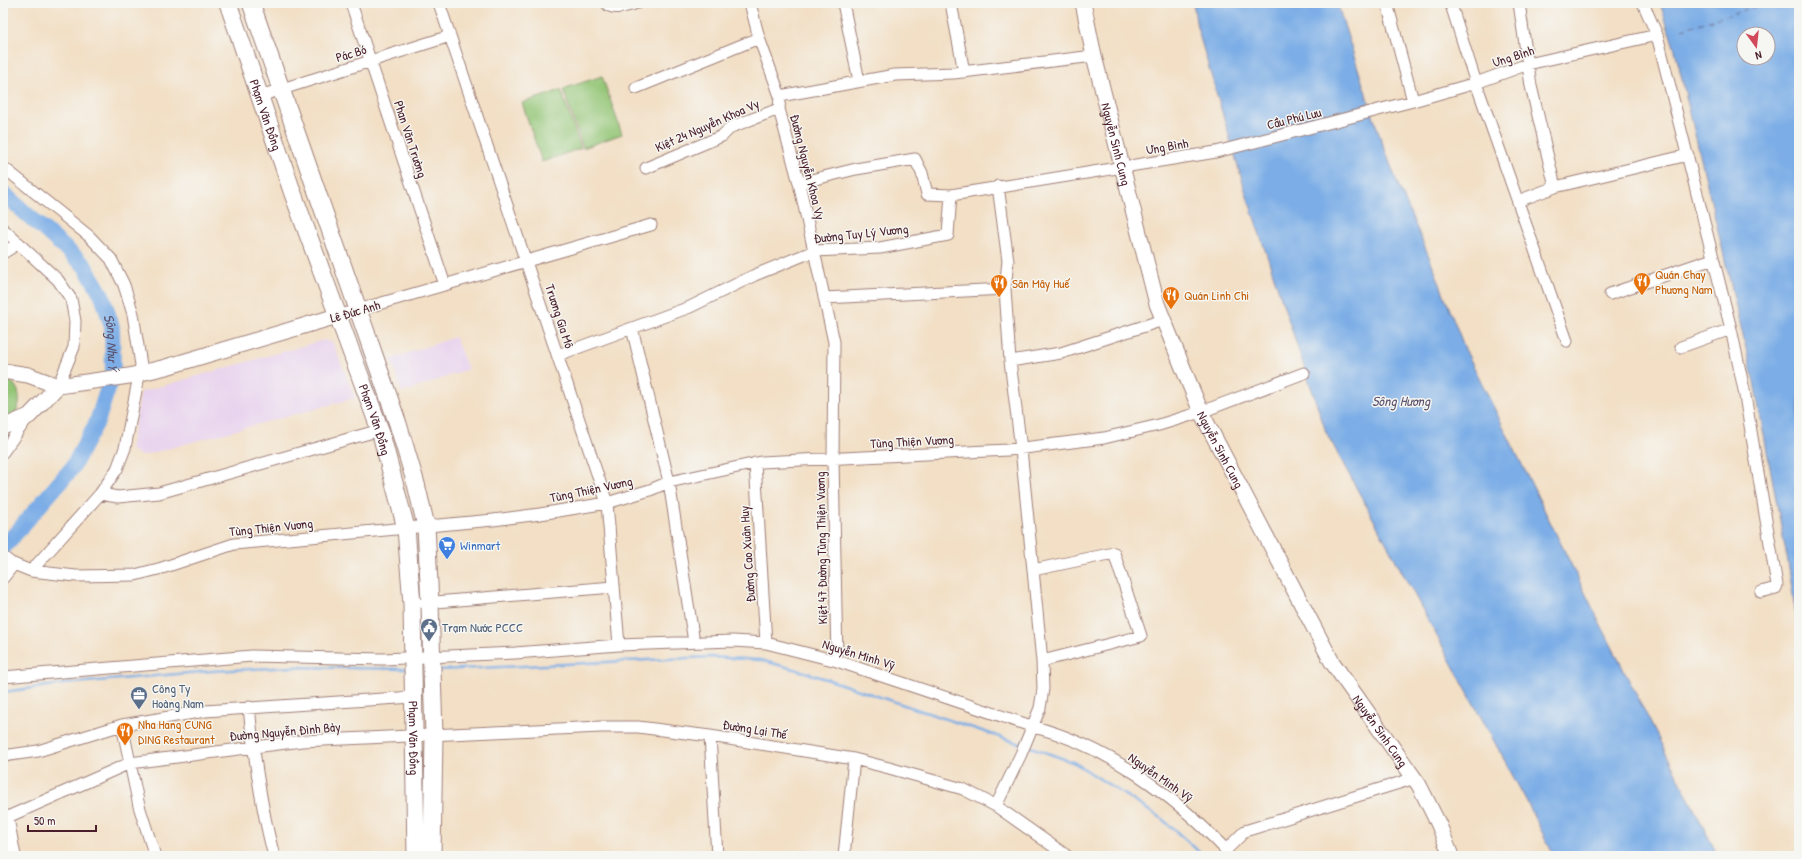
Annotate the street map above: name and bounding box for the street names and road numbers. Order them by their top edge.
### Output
street label: Pác Bó [333,40,369,66]
street label: Ưng Bình [1490,41,1537,71]
street label: Phạm Văn Đồng [246,77,287,153]
street label: Kiệt 24 Nguyễn Khoa Vy [652,94,762,156]
street label: Phan Văn Trường [390,98,432,180]
street label: Nguyễn Sinh Cung [1097,101,1136,188]
street label: Cầu Phú Lưu [1265,103,1323,133]
street label: Đường Nguyễn Khoa Vy [786,112,830,222]
street label: Ưng Bình [1144,133,1190,159]
street label: Đường Tuy Lý Vương [813,219,909,247]
street label: Trương Gia Mô [541,282,579,350]
street label: Lê Đức Anh [328,295,383,327]
street label: Phạm Văn Đồng [355,382,395,457]
street label: Nguyễn Sinh Cung [1193,408,1248,491]
street label: Tùng Thiện Vương [870,430,955,452]
street label: Tùng Thiện Vương [548,471,634,507]
street label: Kiệt 47 Đường Tùng Thiện Vương [811,471,831,625]
street label: Đường Cao Xuân Huy [735,505,759,603]
street label: Tùng Thiện Vương [228,514,314,540]
street label: Nguyễn Minh Vỹ [820,634,898,674]
street label: Nguyễn Sinh Cung [1349,691,1413,771]
street label: Phạm Văn Đồng [405,701,424,775]
street label: Đường Lại Thế [722,715,789,743]
street label: Đường Nguyễn Đình Bảy [229,717,342,745]
street label: Nguyễn Minh Vỹ [1125,748,1197,806]

